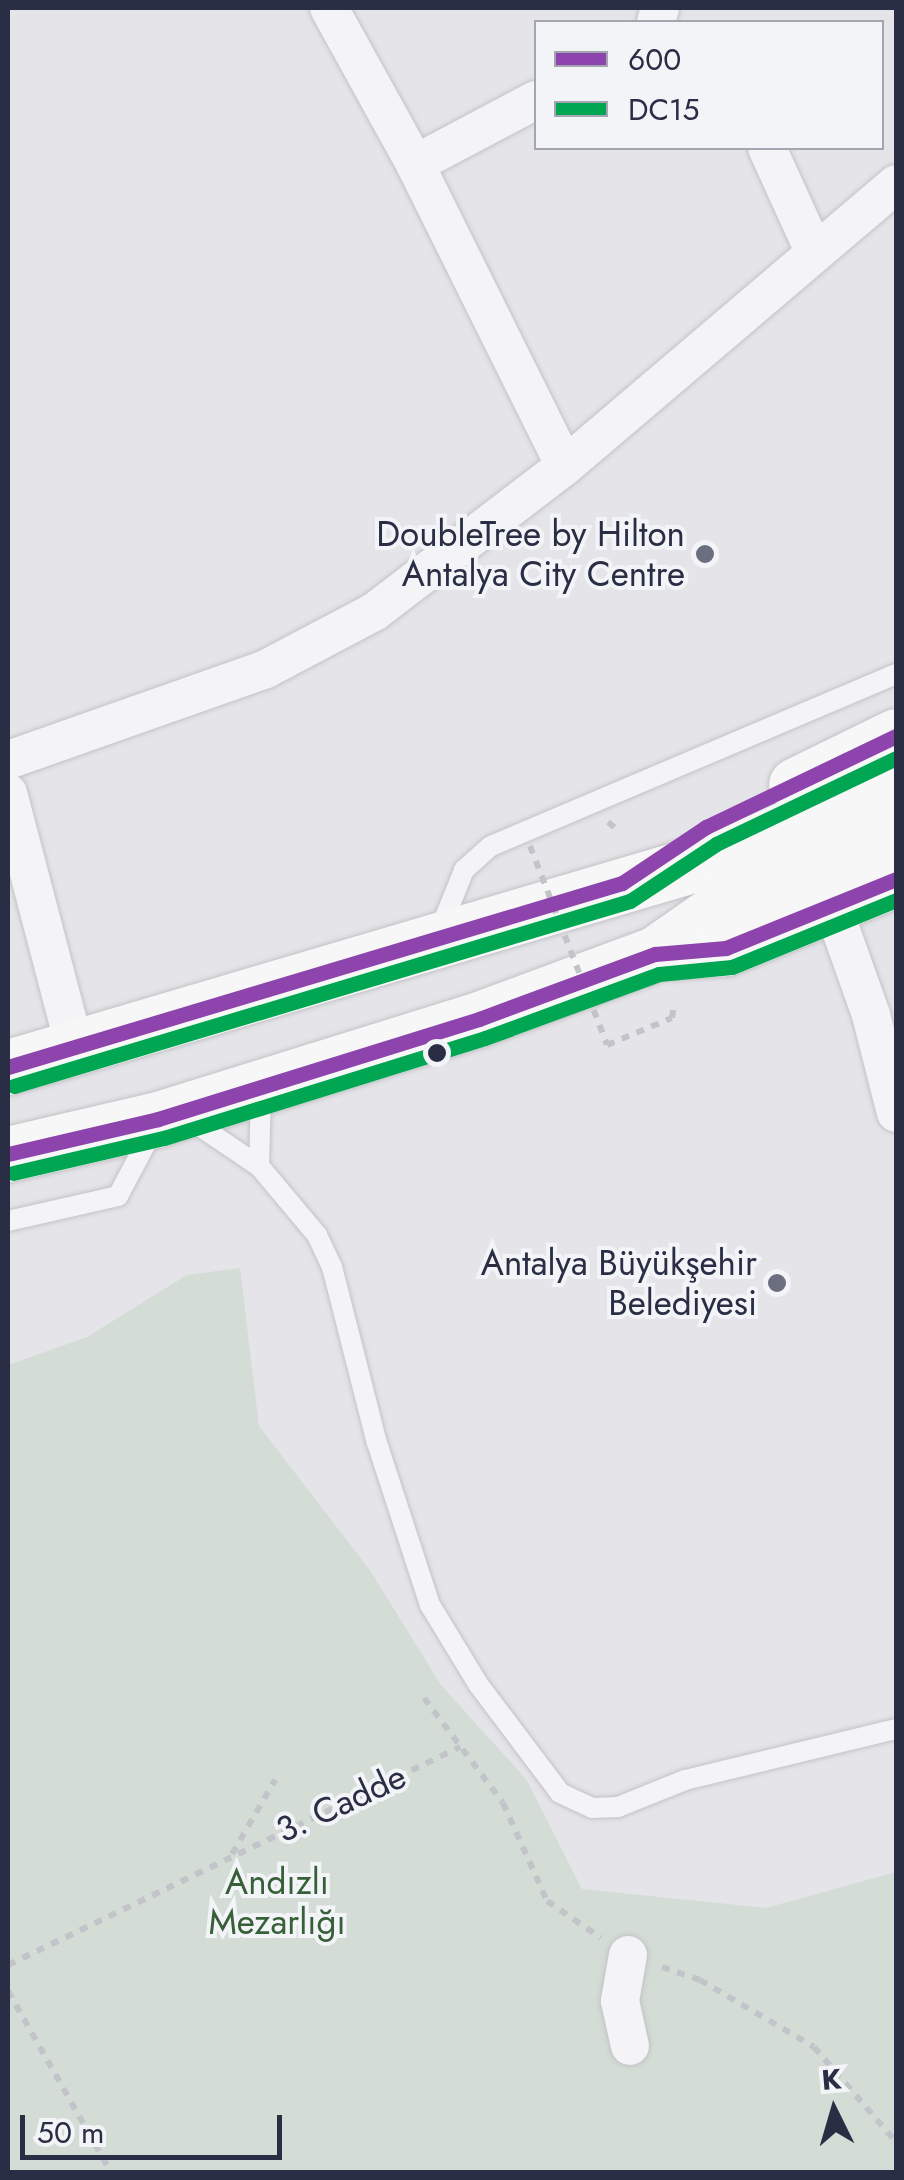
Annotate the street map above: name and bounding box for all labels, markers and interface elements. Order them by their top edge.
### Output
legend [534,20,884,150]
text: 600 [628,38,681,81]
text: DC15 [628,88,699,131]
place label: DoubleTree by Hilton Antalya City Centre [376,513,685,595]
marker: DoubleTree by Hilton Antalya City Centre [694,543,716,565]
unlabelled marker [427,1043,447,1063]
place label: Antalya Büyükşehir Belediyesi [481,1242,757,1324]
marker: Antalya Büyükşehir Belediyesi [766,1272,788,1294]
street label: 3. Cadde [269,1755,413,1851]
park label: Andızlı Mezarlığı [209,1861,345,1943]
text: K [820,2058,843,2101]
north arrow [784,2060,884,2160]
scale bar [25,2095,288,2157]
text: 50 m [37,2111,104,2154]

